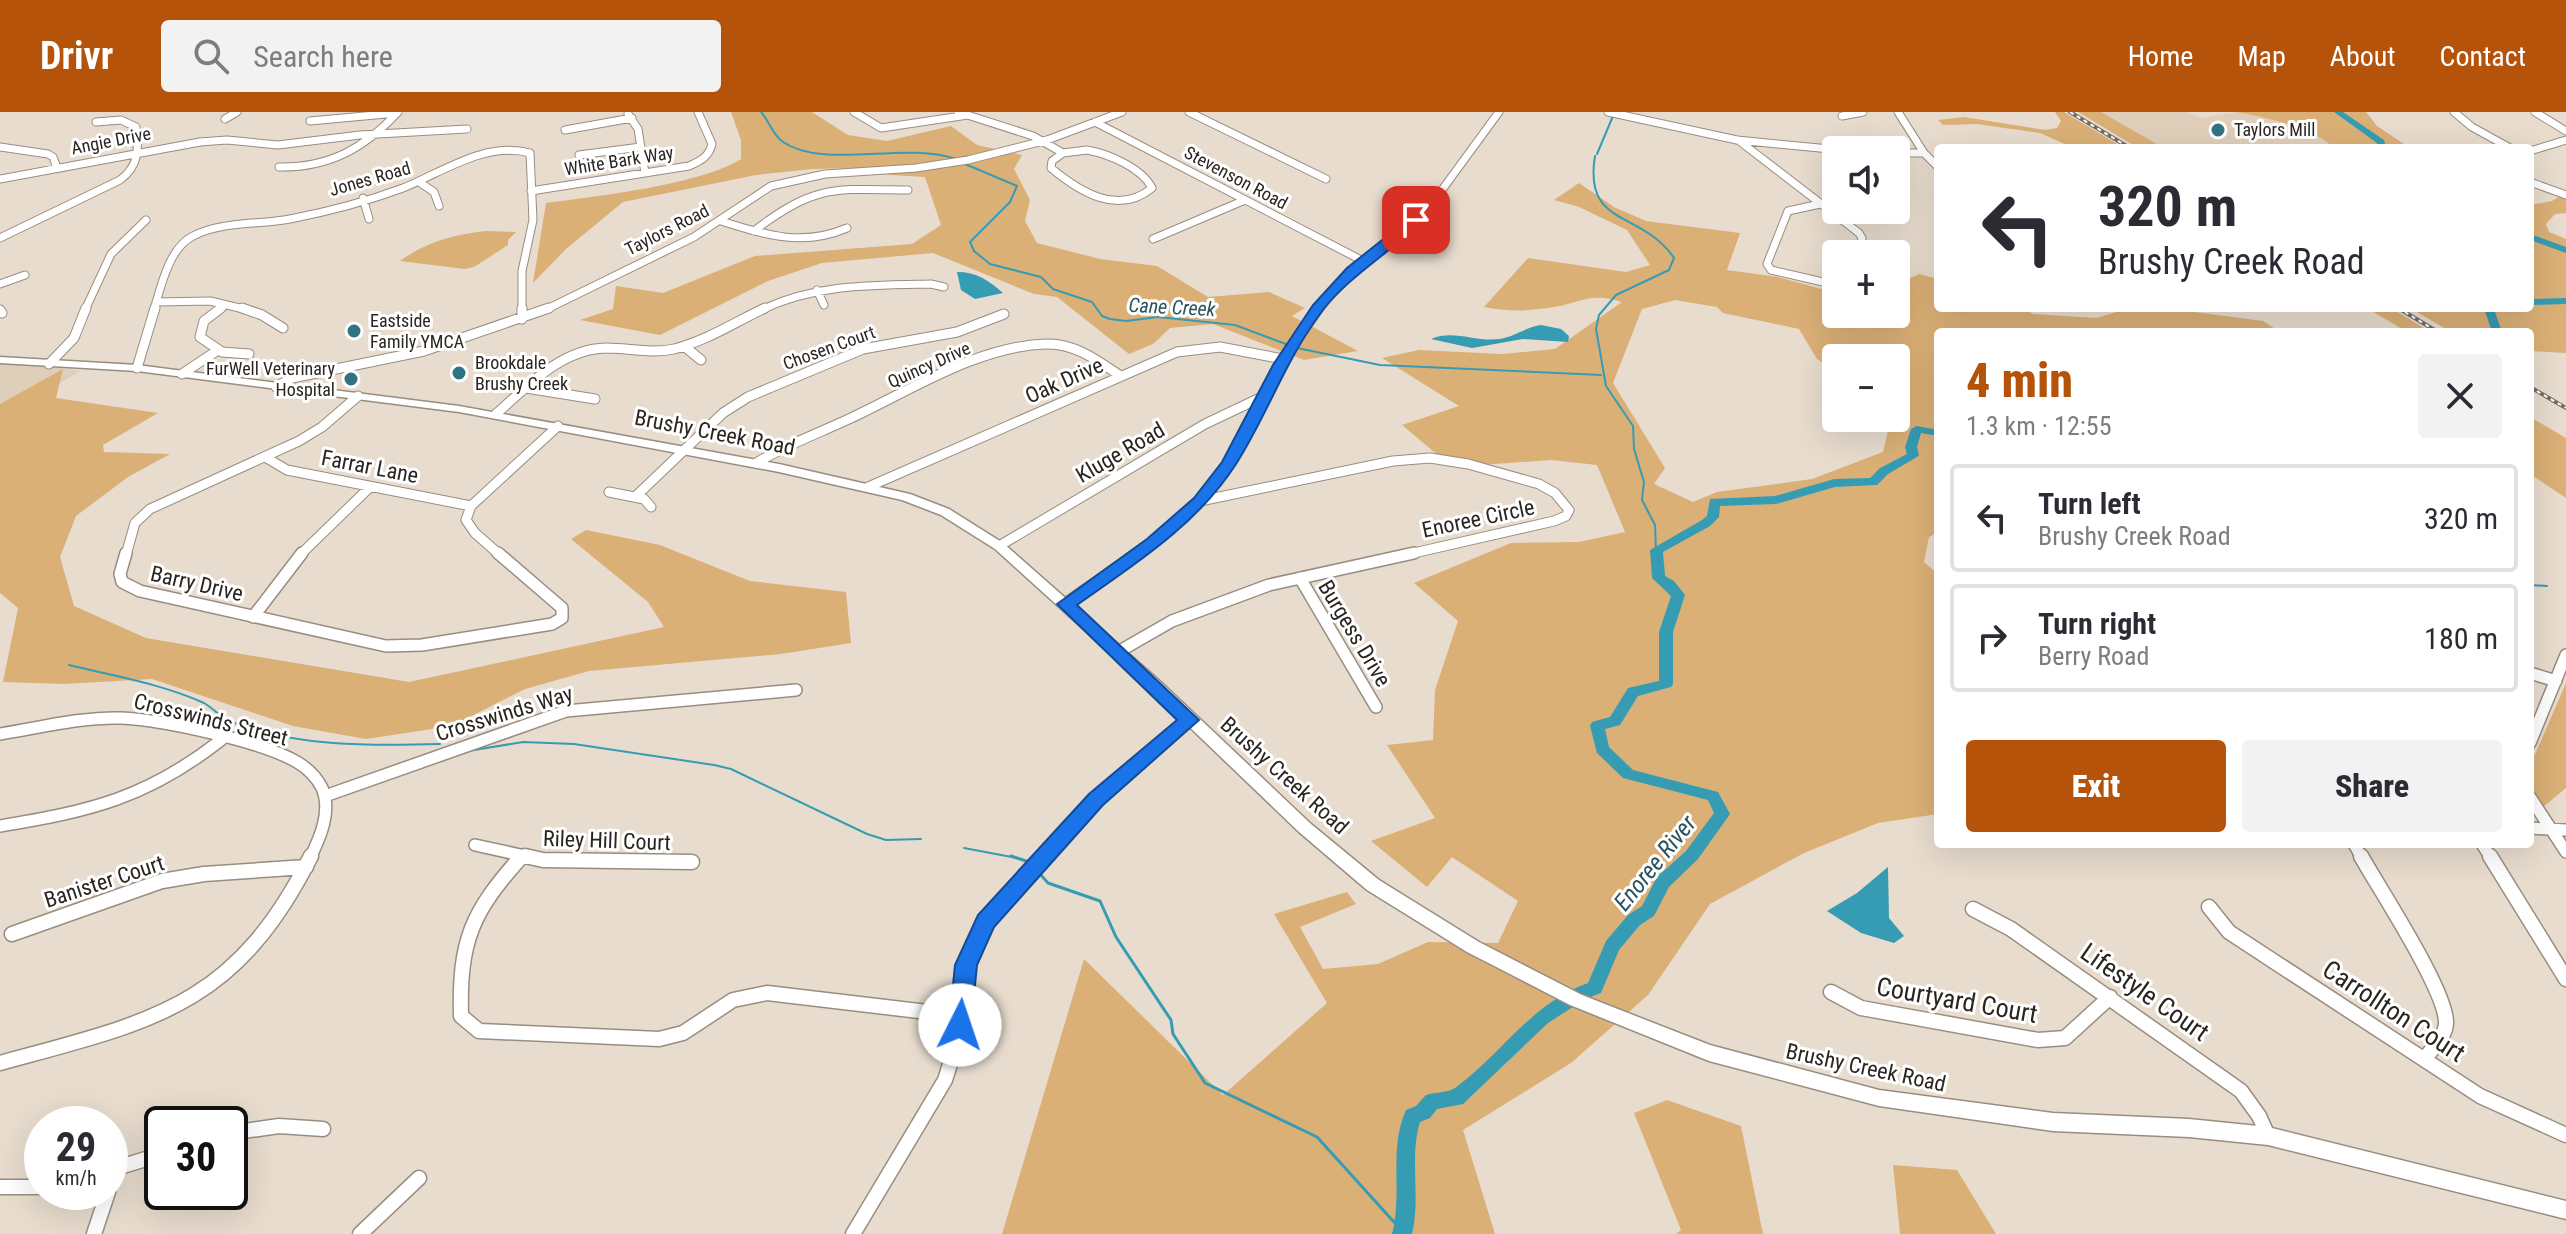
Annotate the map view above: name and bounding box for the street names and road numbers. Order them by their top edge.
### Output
street label: Angie Drive [69,123,152,159]
street label: White Bark Way [563,141,675,179]
street label: Stevenson Road [1181,142,1291,214]
street label: Jones Road [327,157,413,200]
street label: Taylors Road [621,199,712,260]
street label: Chosen Court [780,321,878,374]
street label: Quincy Drive [884,337,973,392]
street label: Oak Drive [1021,352,1107,409]
street label: Brushy Creek Road [633,405,797,460]
street label: Kluge Road [1072,417,1169,488]
street label: Farrar Lane [319,445,420,488]
street label: Enoree Circle [1420,494,1537,543]
street label: Barry Drive [148,561,246,606]
street label: Burgess Drive [1313,576,1396,691]
street label: Crosswinds Way [433,681,576,746]
street label: Crosswinds Street [131,688,290,751]
street label: Brushy Creek Road [1216,712,1354,839]
street label: Riley Hill Court [543,826,671,855]
street label: Banister Court [41,850,167,913]
street label: Lifestyle Court [2075,937,2215,1047]
street label: Carrollton Court [2317,954,2471,1068]
street label: Courtyard Court [1874,971,2040,1029]
street label: Brushy Creek Road [1784,1038,1948,1097]

